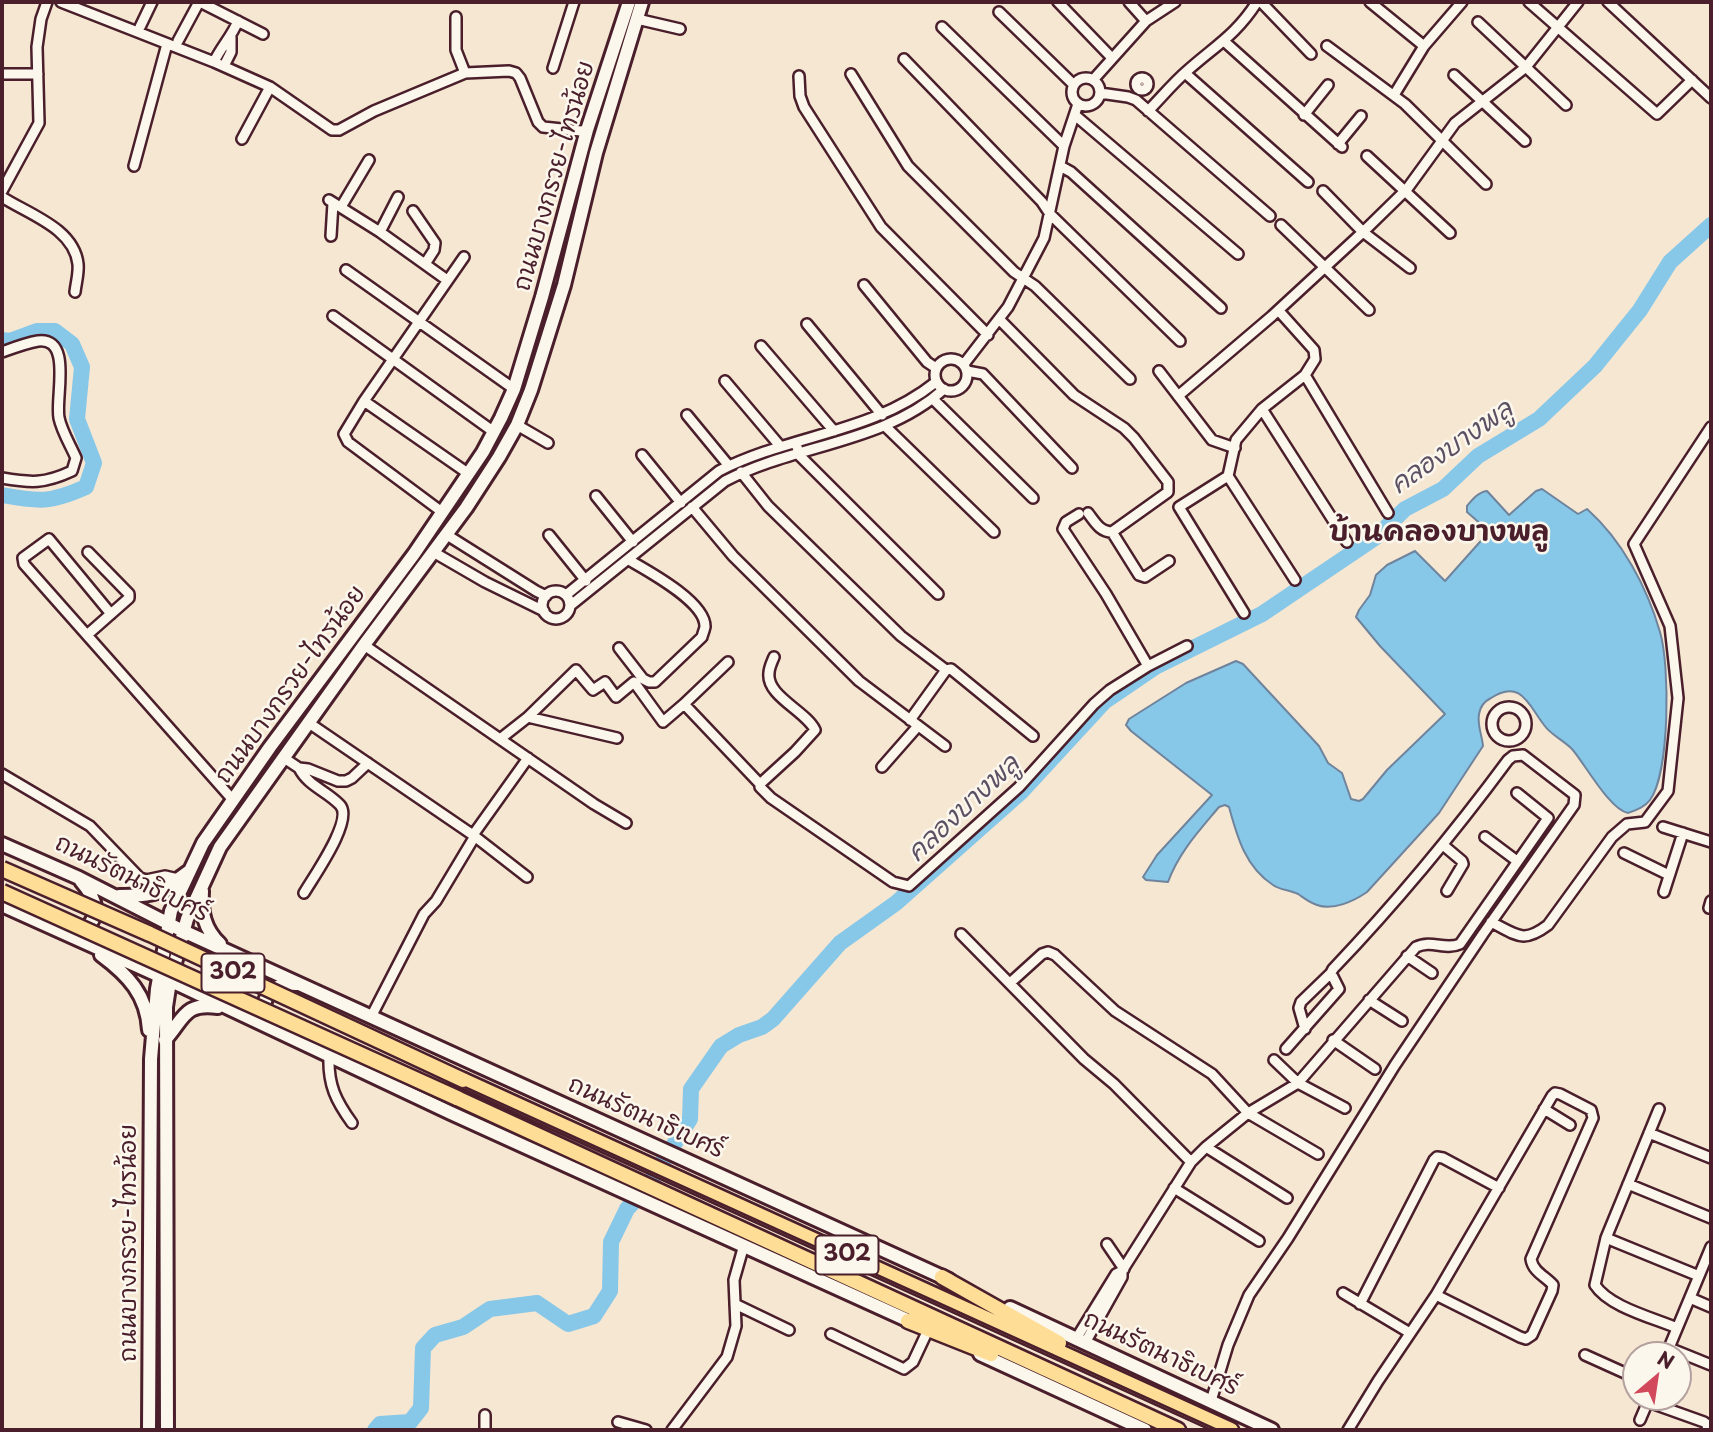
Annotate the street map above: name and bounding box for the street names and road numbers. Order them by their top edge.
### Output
street label: ถนนบางกรวย-ไทรน้อย [508,58,602,294]
street label: ถนนบางกรวย-ไทรน้อย [209,580,373,790]
street label: ถนนรัตนาธิเบศร์ [50,829,214,929]
road number: 302 [202,954,264,992]
street label: ถนนรัตนาธิเบศร์ [563,1071,729,1165]
street label: ถนนบางกรวย-ไทรน้อย [115,1124,143,1362]
road number: 302 [816,1236,878,1274]
street label: ถนนรัตนาธิเบศร์ [1079,1305,1243,1403]

